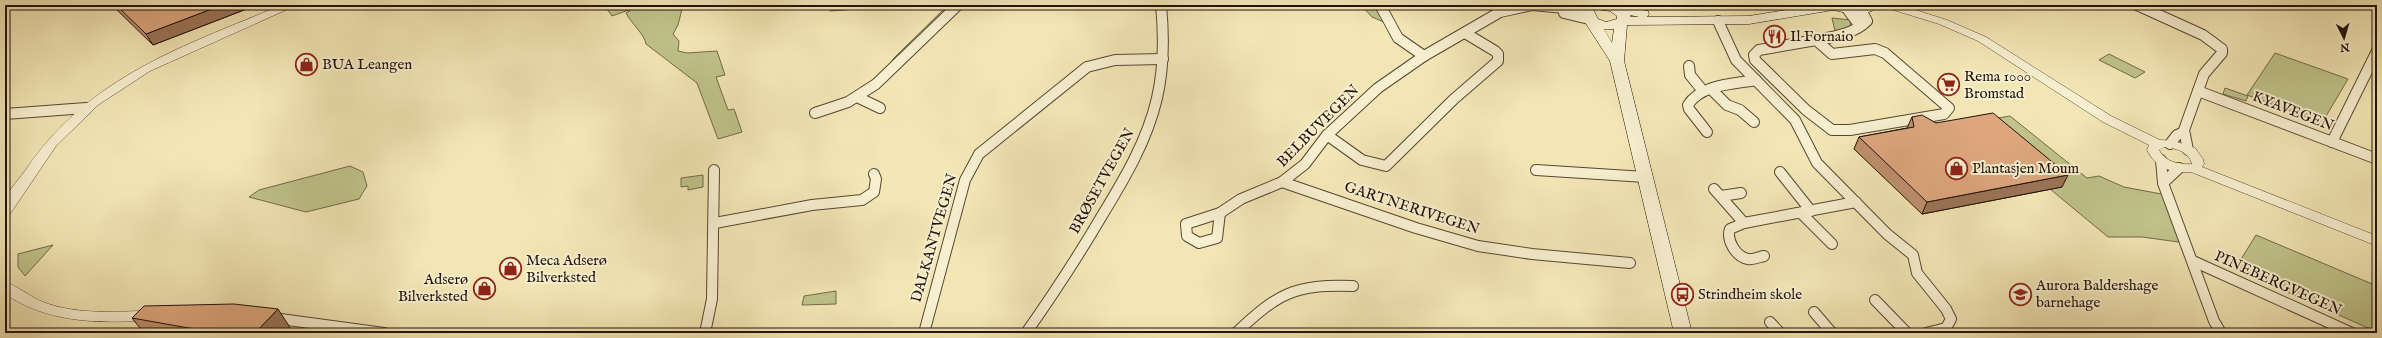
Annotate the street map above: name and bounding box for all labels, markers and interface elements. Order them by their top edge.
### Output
north arrow [2324,18,2364,58]
restaurant icon: Il Fornaio [1762,23,1788,49]
place label: Il Fornaio [1790,27,1853,46]
text: N [2339,39,2351,54]
shop icon: BUA Leangen [294,51,320,77]
place label: BUA Leangen [322,55,412,74]
place label: Rema 1000 Bromstad [1964,67,2031,103]
supermarket icon: Rema 1000 Bromstad [1936,72,1962,98]
street label: BELBUVEGEN [1273,81,1363,171]
street label: KYAVEGEN [2250,87,2336,135]
street label: BRØSETVEGEN [1065,125,1139,237]
shop icon: Plantasjen Moum [1943,155,1969,181]
place label: Plantasjen Moum [1972,159,2080,178]
street label: DALKANTVEGEN [907,171,961,305]
street label: GARTNERIVEGEN [1342,177,1482,239]
street label: PINEBERGVEGEN [2211,246,2345,320]
place label: Meca Adserø Bilverksted [526,251,607,287]
shop icon: Meca Adserø Bilverksted [498,256,524,282]
place label: Adserø Bilverksted [398,270,469,306]
shop icon: Adserø Bilverksted [471,275,497,301]
place label: Aurora Baldershage barnehage [2035,276,2158,312]
bus stop icon: Strindheim skole [1670,281,1696,307]
school or university icon: Aurora Baldershage barnehage [2007,281,2033,307]
place label: Strindheim skole [1698,285,1802,304]

